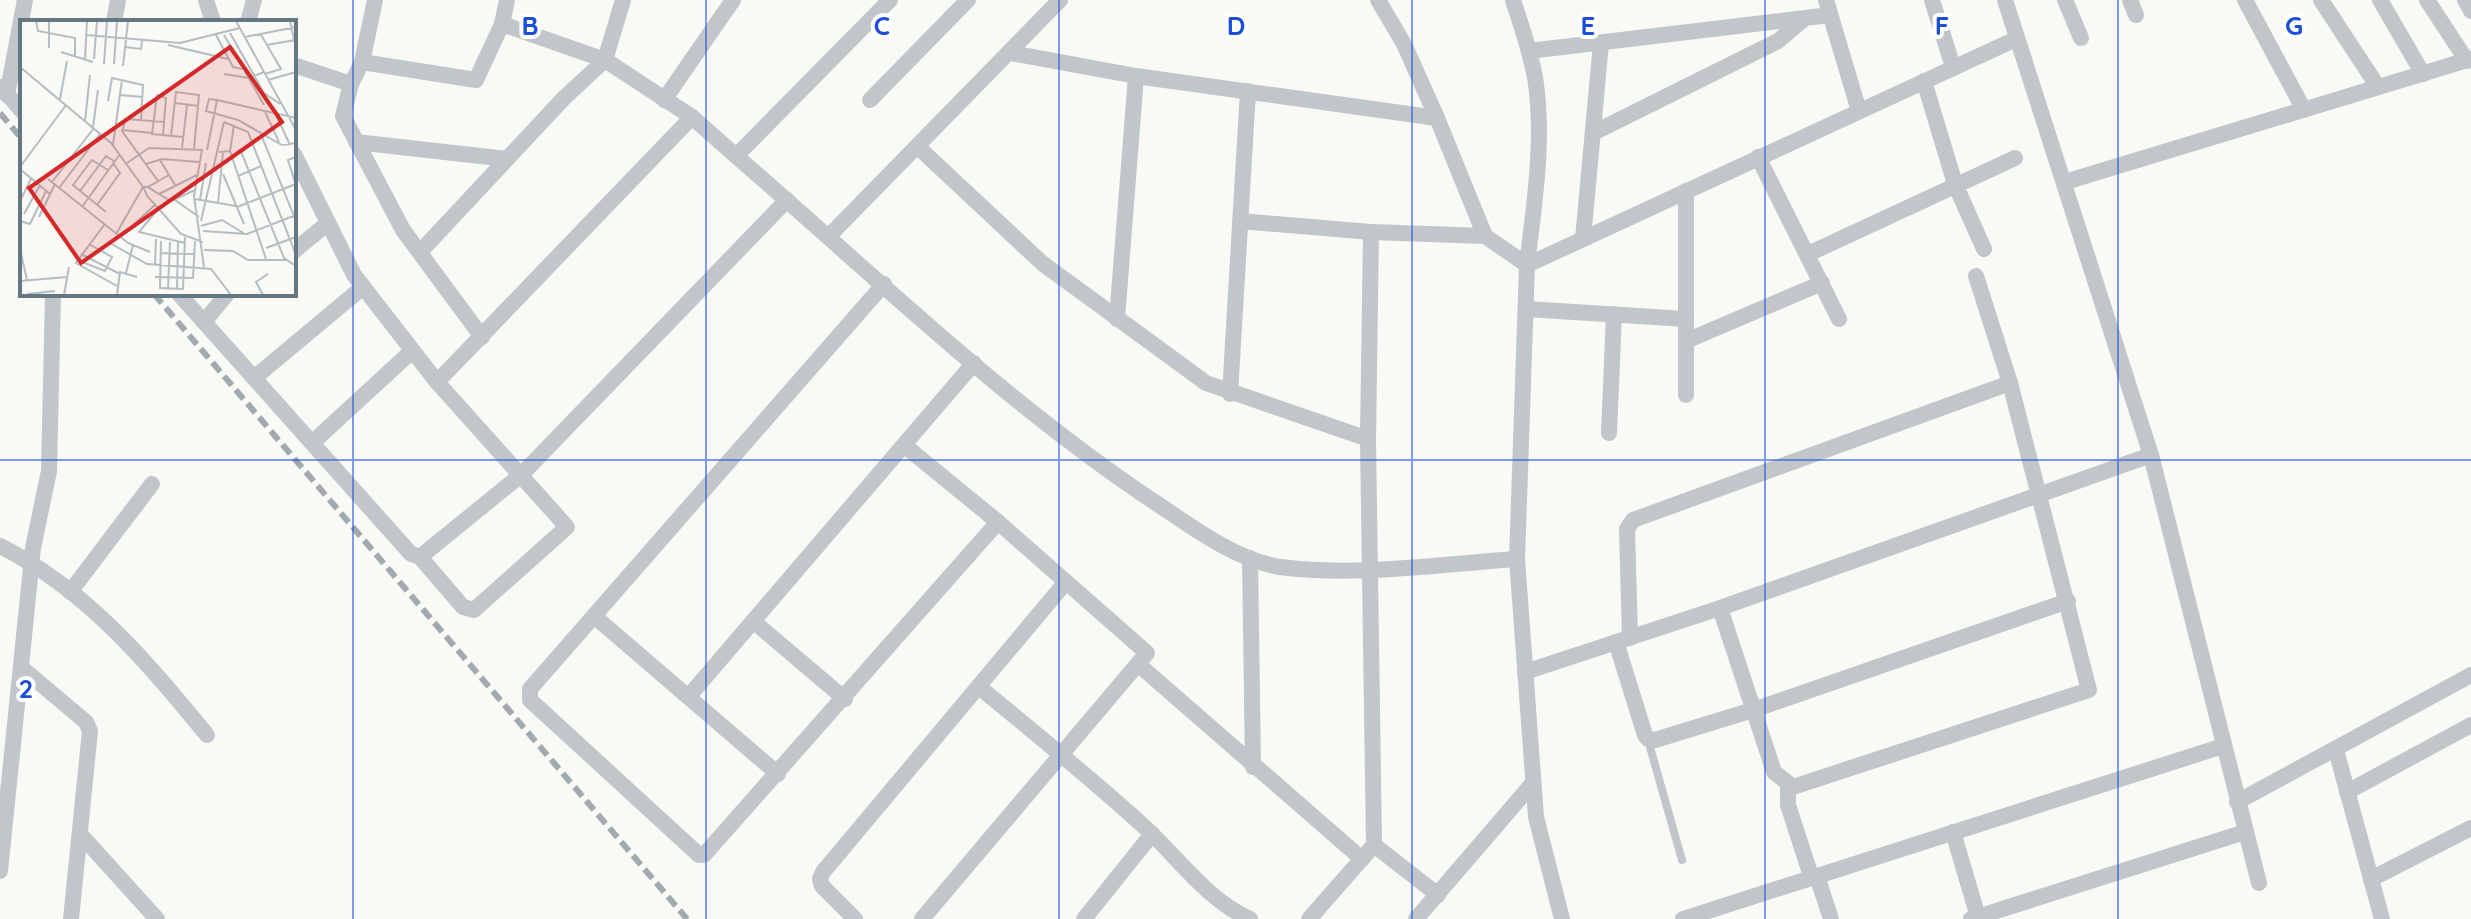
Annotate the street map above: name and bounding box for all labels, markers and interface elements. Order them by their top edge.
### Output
text: B [521,9,539,42]
text: C [874,9,890,42]
text: D [1227,9,1245,42]
text: E [1581,9,1595,42]
text: F [1935,9,1949,42]
text: G [2285,9,2303,42]
inset map [20,20,296,296]
text: 2 [19,672,33,705]

